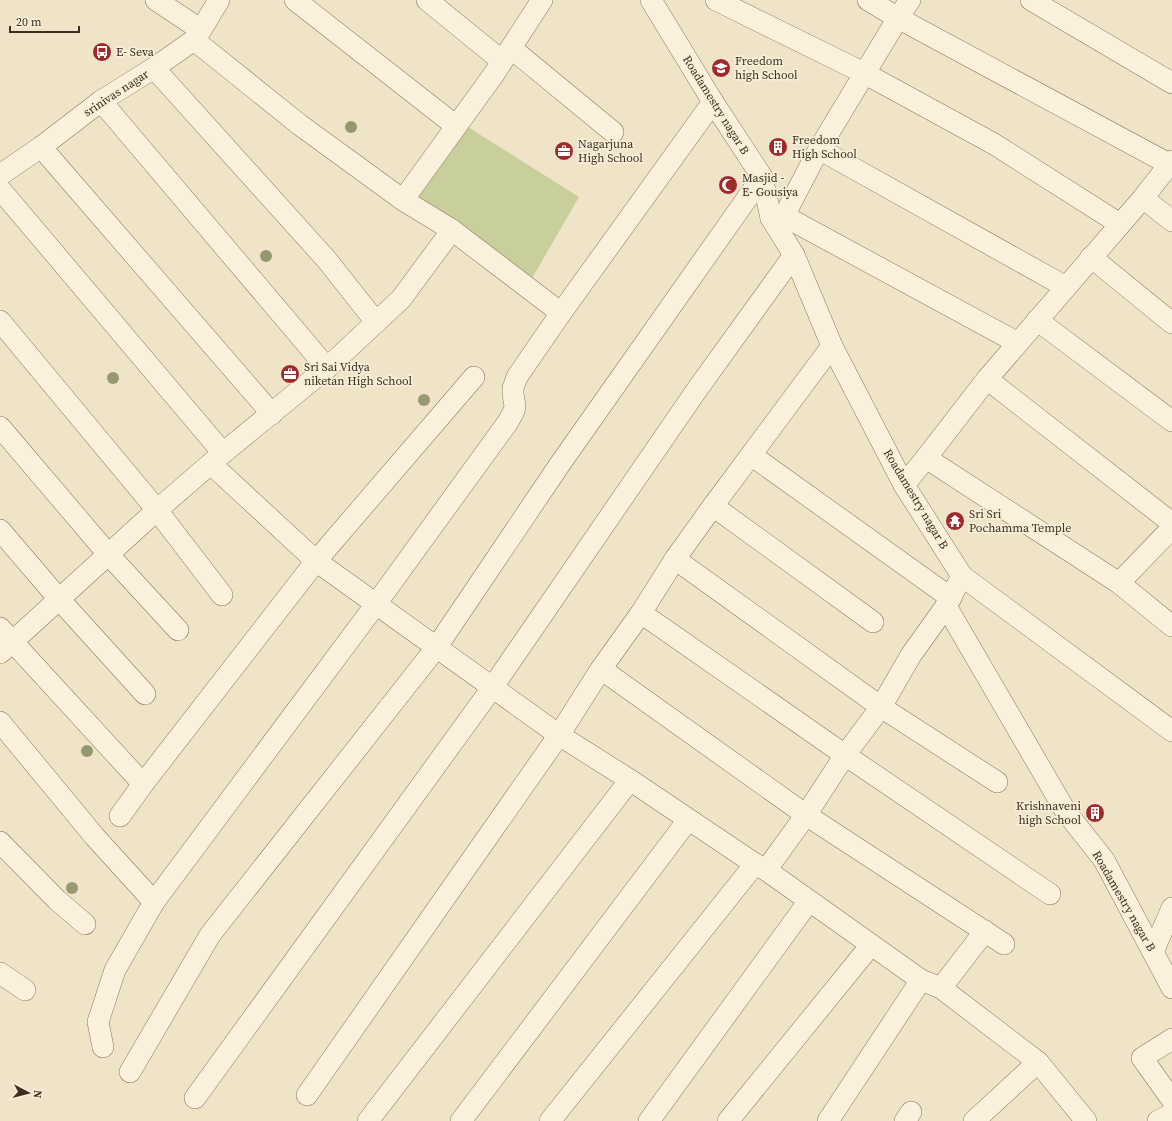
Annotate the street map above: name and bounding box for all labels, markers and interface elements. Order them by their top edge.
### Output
scale bar [10,8,79,34]
text: 20 m [16,14,42,30]
bus stop icon: E- Seva [91,41,113,63]
place label: E- Seva [116,44,155,60]
street label: Roadamestry nagar B [679,52,753,158]
place label: Freedom high School [735,53,798,83]
school or university icon: Freedom high School [710,57,732,79]
street label: srinivas nagar [80,66,152,120]
place label: Freedom High School [792,132,857,162]
place label: Nagarjuna High School [578,136,643,166]
building icon: Freedom High School [767,136,789,158]
office icon: Nagarjuna High School [553,140,575,162]
place label: Masjid - E- Gousiya [742,170,799,200]
mosque icon: Masjid - E- Gousiya [717,174,739,196]
place label: Sri Sai Vidya niketan High School [304,359,413,389]
office icon: Sri Sai Vidya niketan High School [279,363,301,385]
street label: Roadamestry nagar B [880,446,952,552]
place label: Sri Sri Pochamma Temple [969,506,1071,536]
temple icon: Sri Sri Pochamma Temple [944,510,966,532]
place label: Krishnaveni high School [1016,798,1081,828]
building icon: Krishnaveni high School [1084,802,1106,824]
street label: Roadamestry nagar B [1089,848,1160,955]
north arrow [8,1073,48,1113]
text: N [29,1089,45,1099]

